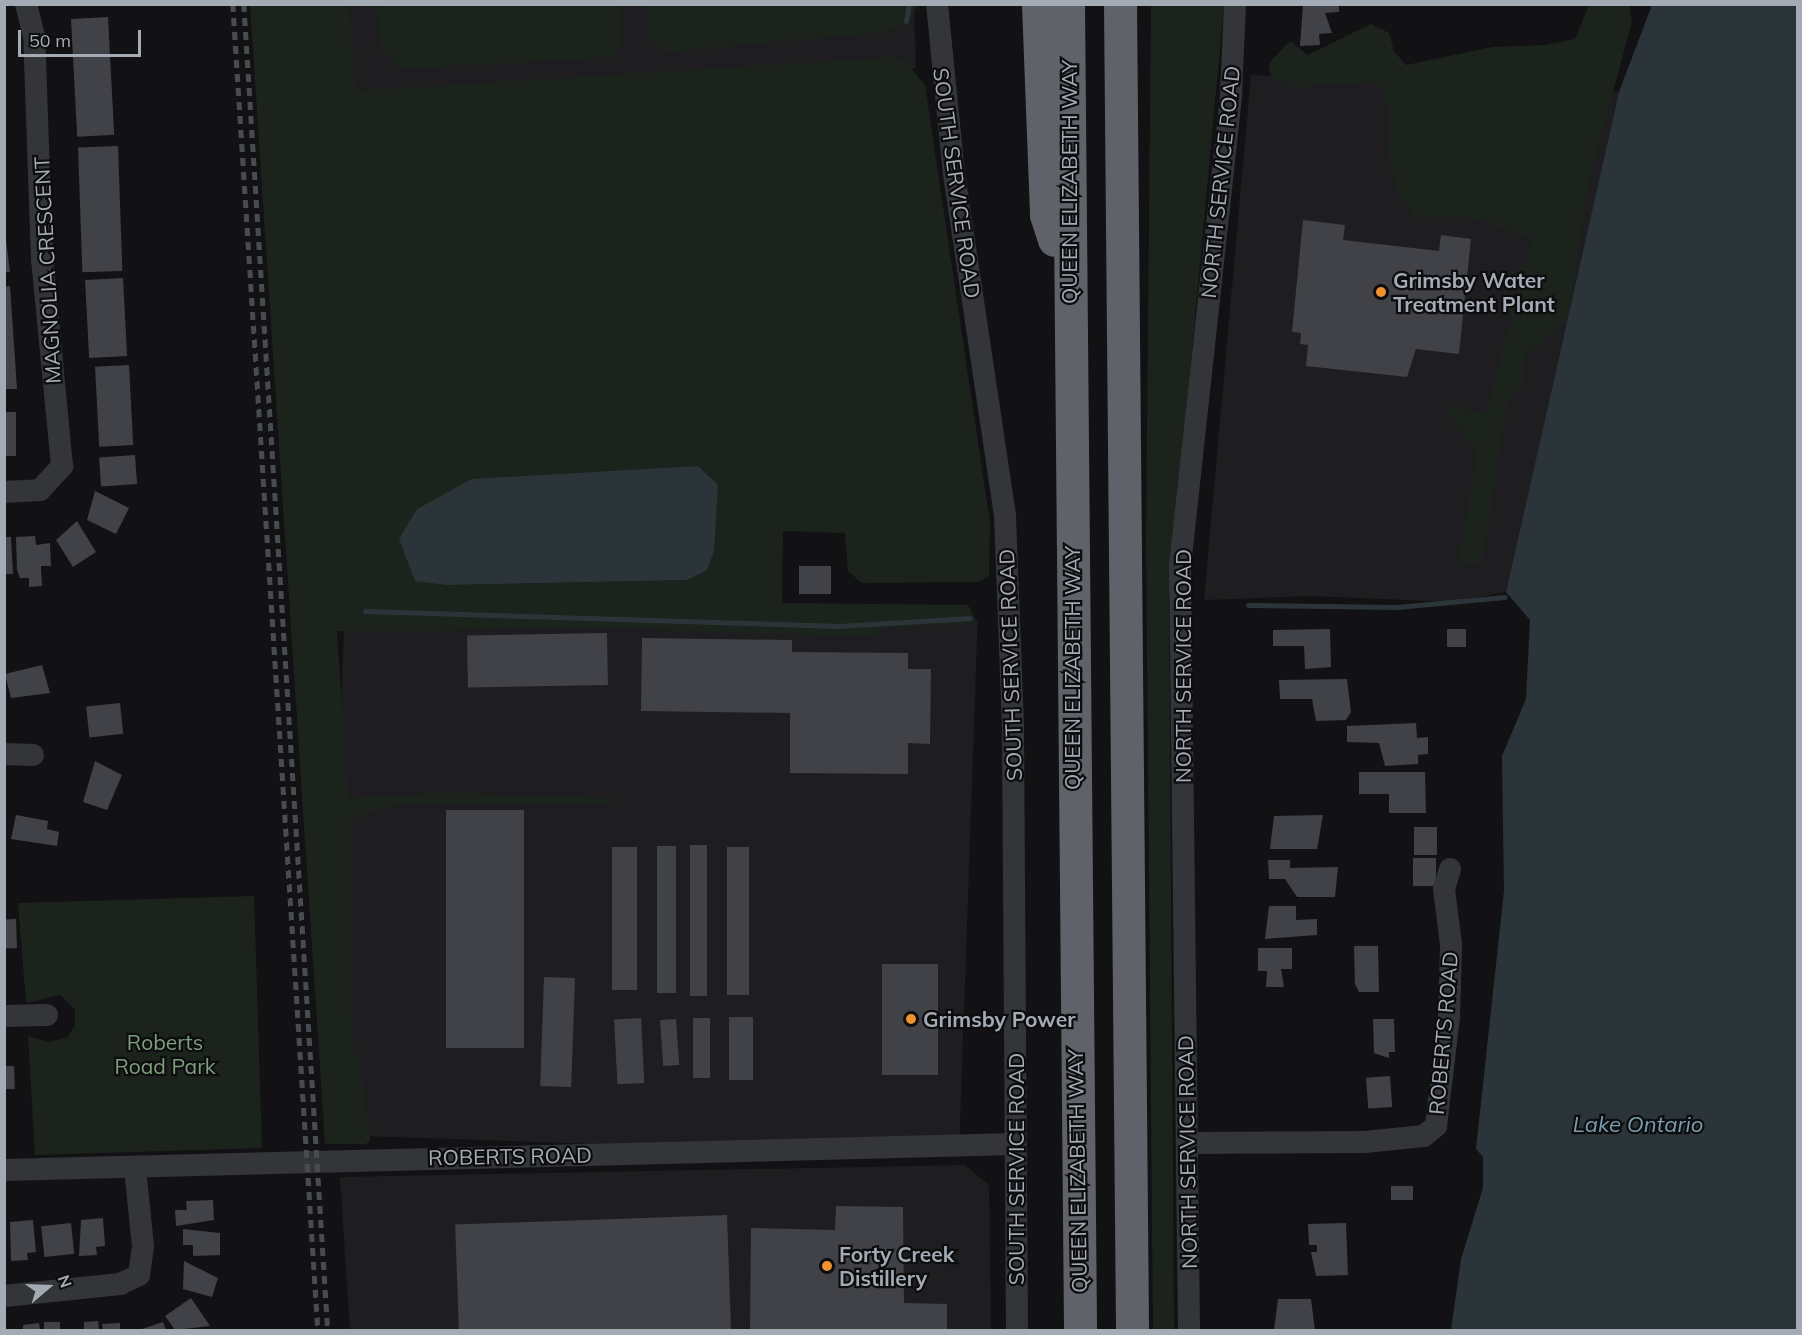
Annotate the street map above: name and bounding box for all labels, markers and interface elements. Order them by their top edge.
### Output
scale bar [21,18,144,56]
text: 50 m [29,29,71,52]
street label: QUEEN ELIZABETH WAY [1056,60,1082,304]
street label: NORTH SERVICE ROAD [1195,64,1245,300]
street label: SOUTH SERVICE ROAD [928,66,986,300]
street label: MAGNOLIA CRESCENT [28,156,66,384]
place label: Grimsby Water Treatment Plant [1393,267,1555,317]
marker: Grimsby Water Treatment Plant [1374,285,1388,299]
street label: QUEEN ELIZABETH WAY [1059,546,1085,790]
street label: SOUTH SERVICE ROAD [993,548,1027,782]
street label: NORTH SERVICE ROAD [1170,549,1196,783]
street label: ROBERTS ROAD [1423,950,1463,1116]
place label: Grimsby Power [923,1006,1075,1032]
marker: Grimsby Power [904,1012,918,1026]
park label: Roberts Road Park [114,1029,216,1079]
street label: NORTH SERVICE ROAD [1172,1035,1202,1269]
street label: QUEEN ELIZABETH WAY [1062,1049,1092,1293]
street label: SOUTH SERVICE ROAD [1003,1053,1029,1285]
water label: Lake Ontario [1573,1112,1703,1138]
street label: ROBERTS ROAD [428,1142,592,1170]
place label: Forty Creek Distillery [839,1241,954,1291]
north arrow [18,1257,78,1317]
marker: Forty Creek Distillery [820,1259,834,1273]
text: N [54,1272,76,1290]

